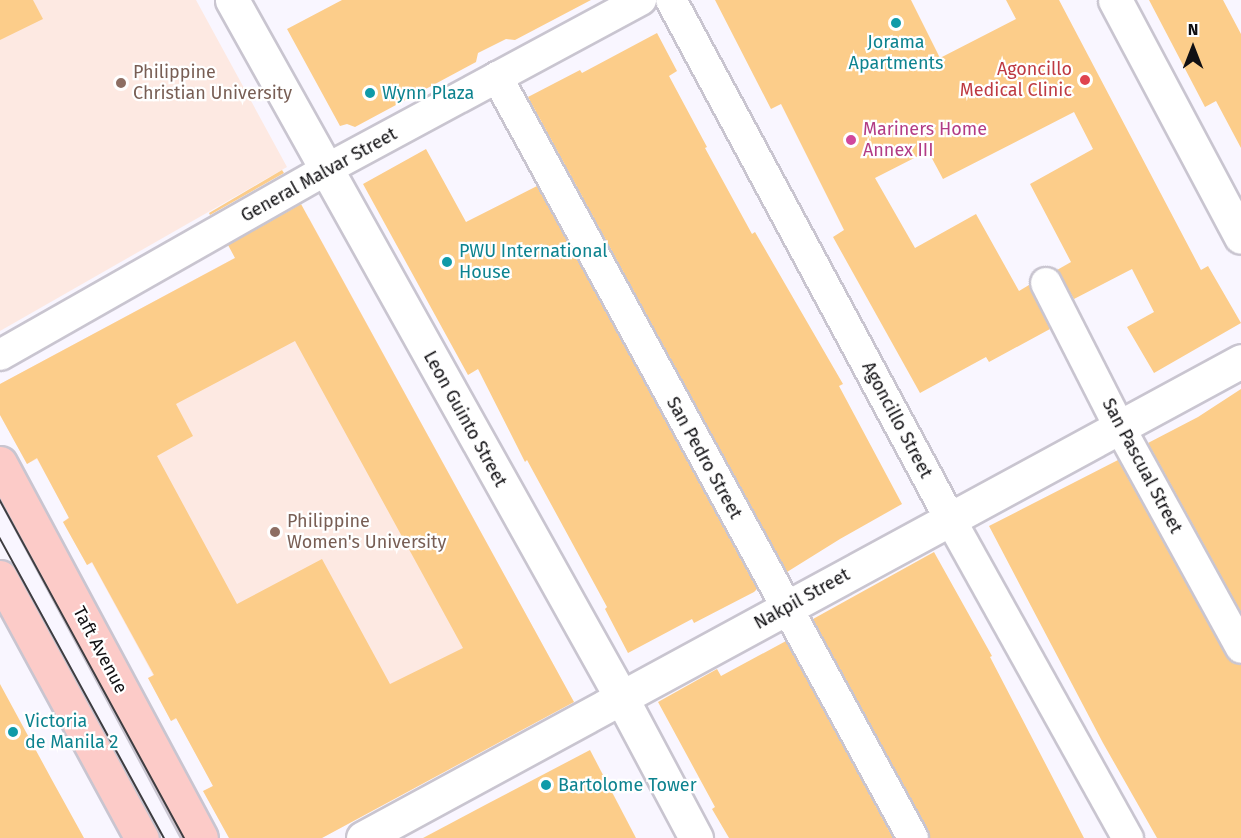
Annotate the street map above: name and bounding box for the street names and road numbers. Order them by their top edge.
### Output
street label: General Malvar Street [237,123,401,227]
street label: Leon Guinto Street [419,347,511,491]
street label: Agoncillo Street [857,358,937,482]
street label: San Pedro Street [662,393,746,523]
street label: San Pascual Street [1097,395,1187,537]
street label: Nakpil Street [750,564,854,634]
street label: Taft Avenue [68,603,132,697]

